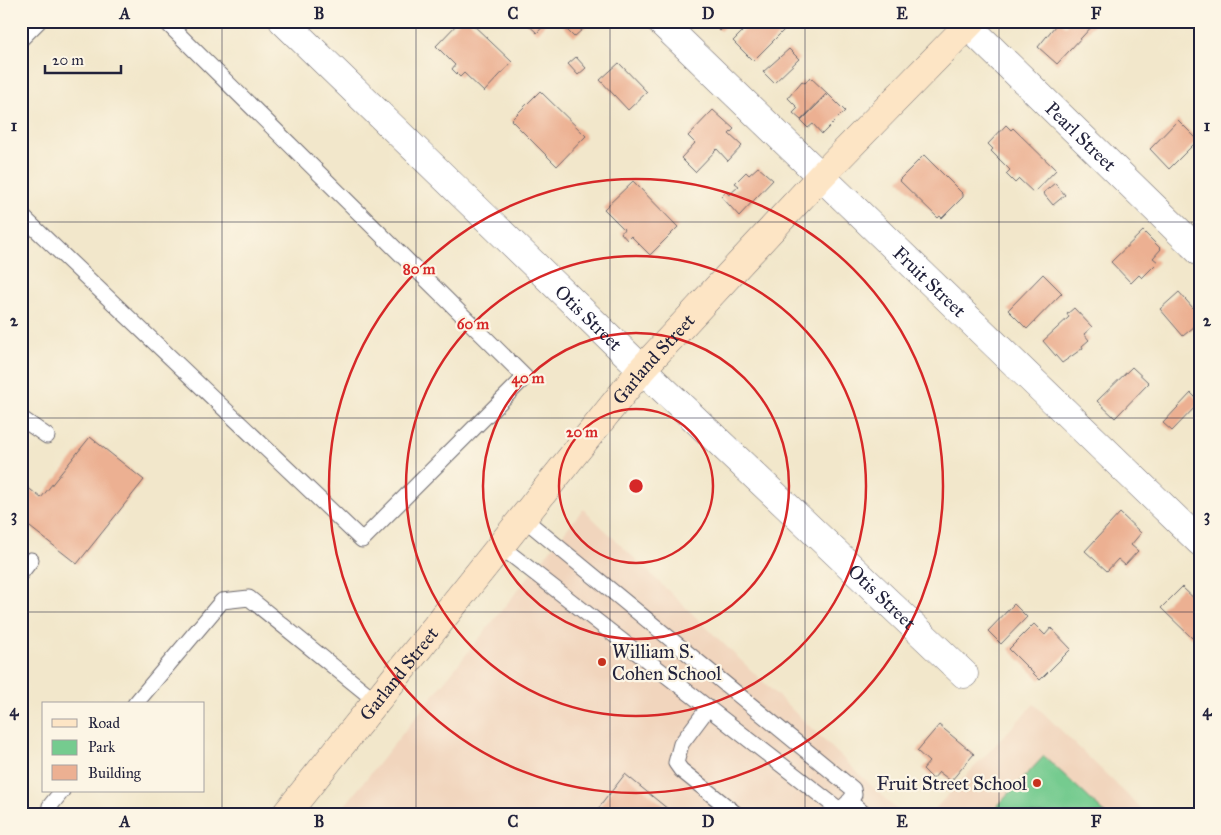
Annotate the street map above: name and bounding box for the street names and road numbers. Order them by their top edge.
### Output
street label: Pearl Street [1041,97,1121,176]
street label: Fruit Street [888,241,971,322]
street label: Otis Street [550,280,627,356]
street label: Garland Street [607,309,700,409]
street label: Otis Street [843,560,921,635]
street label: Garland Street [354,622,443,725]

